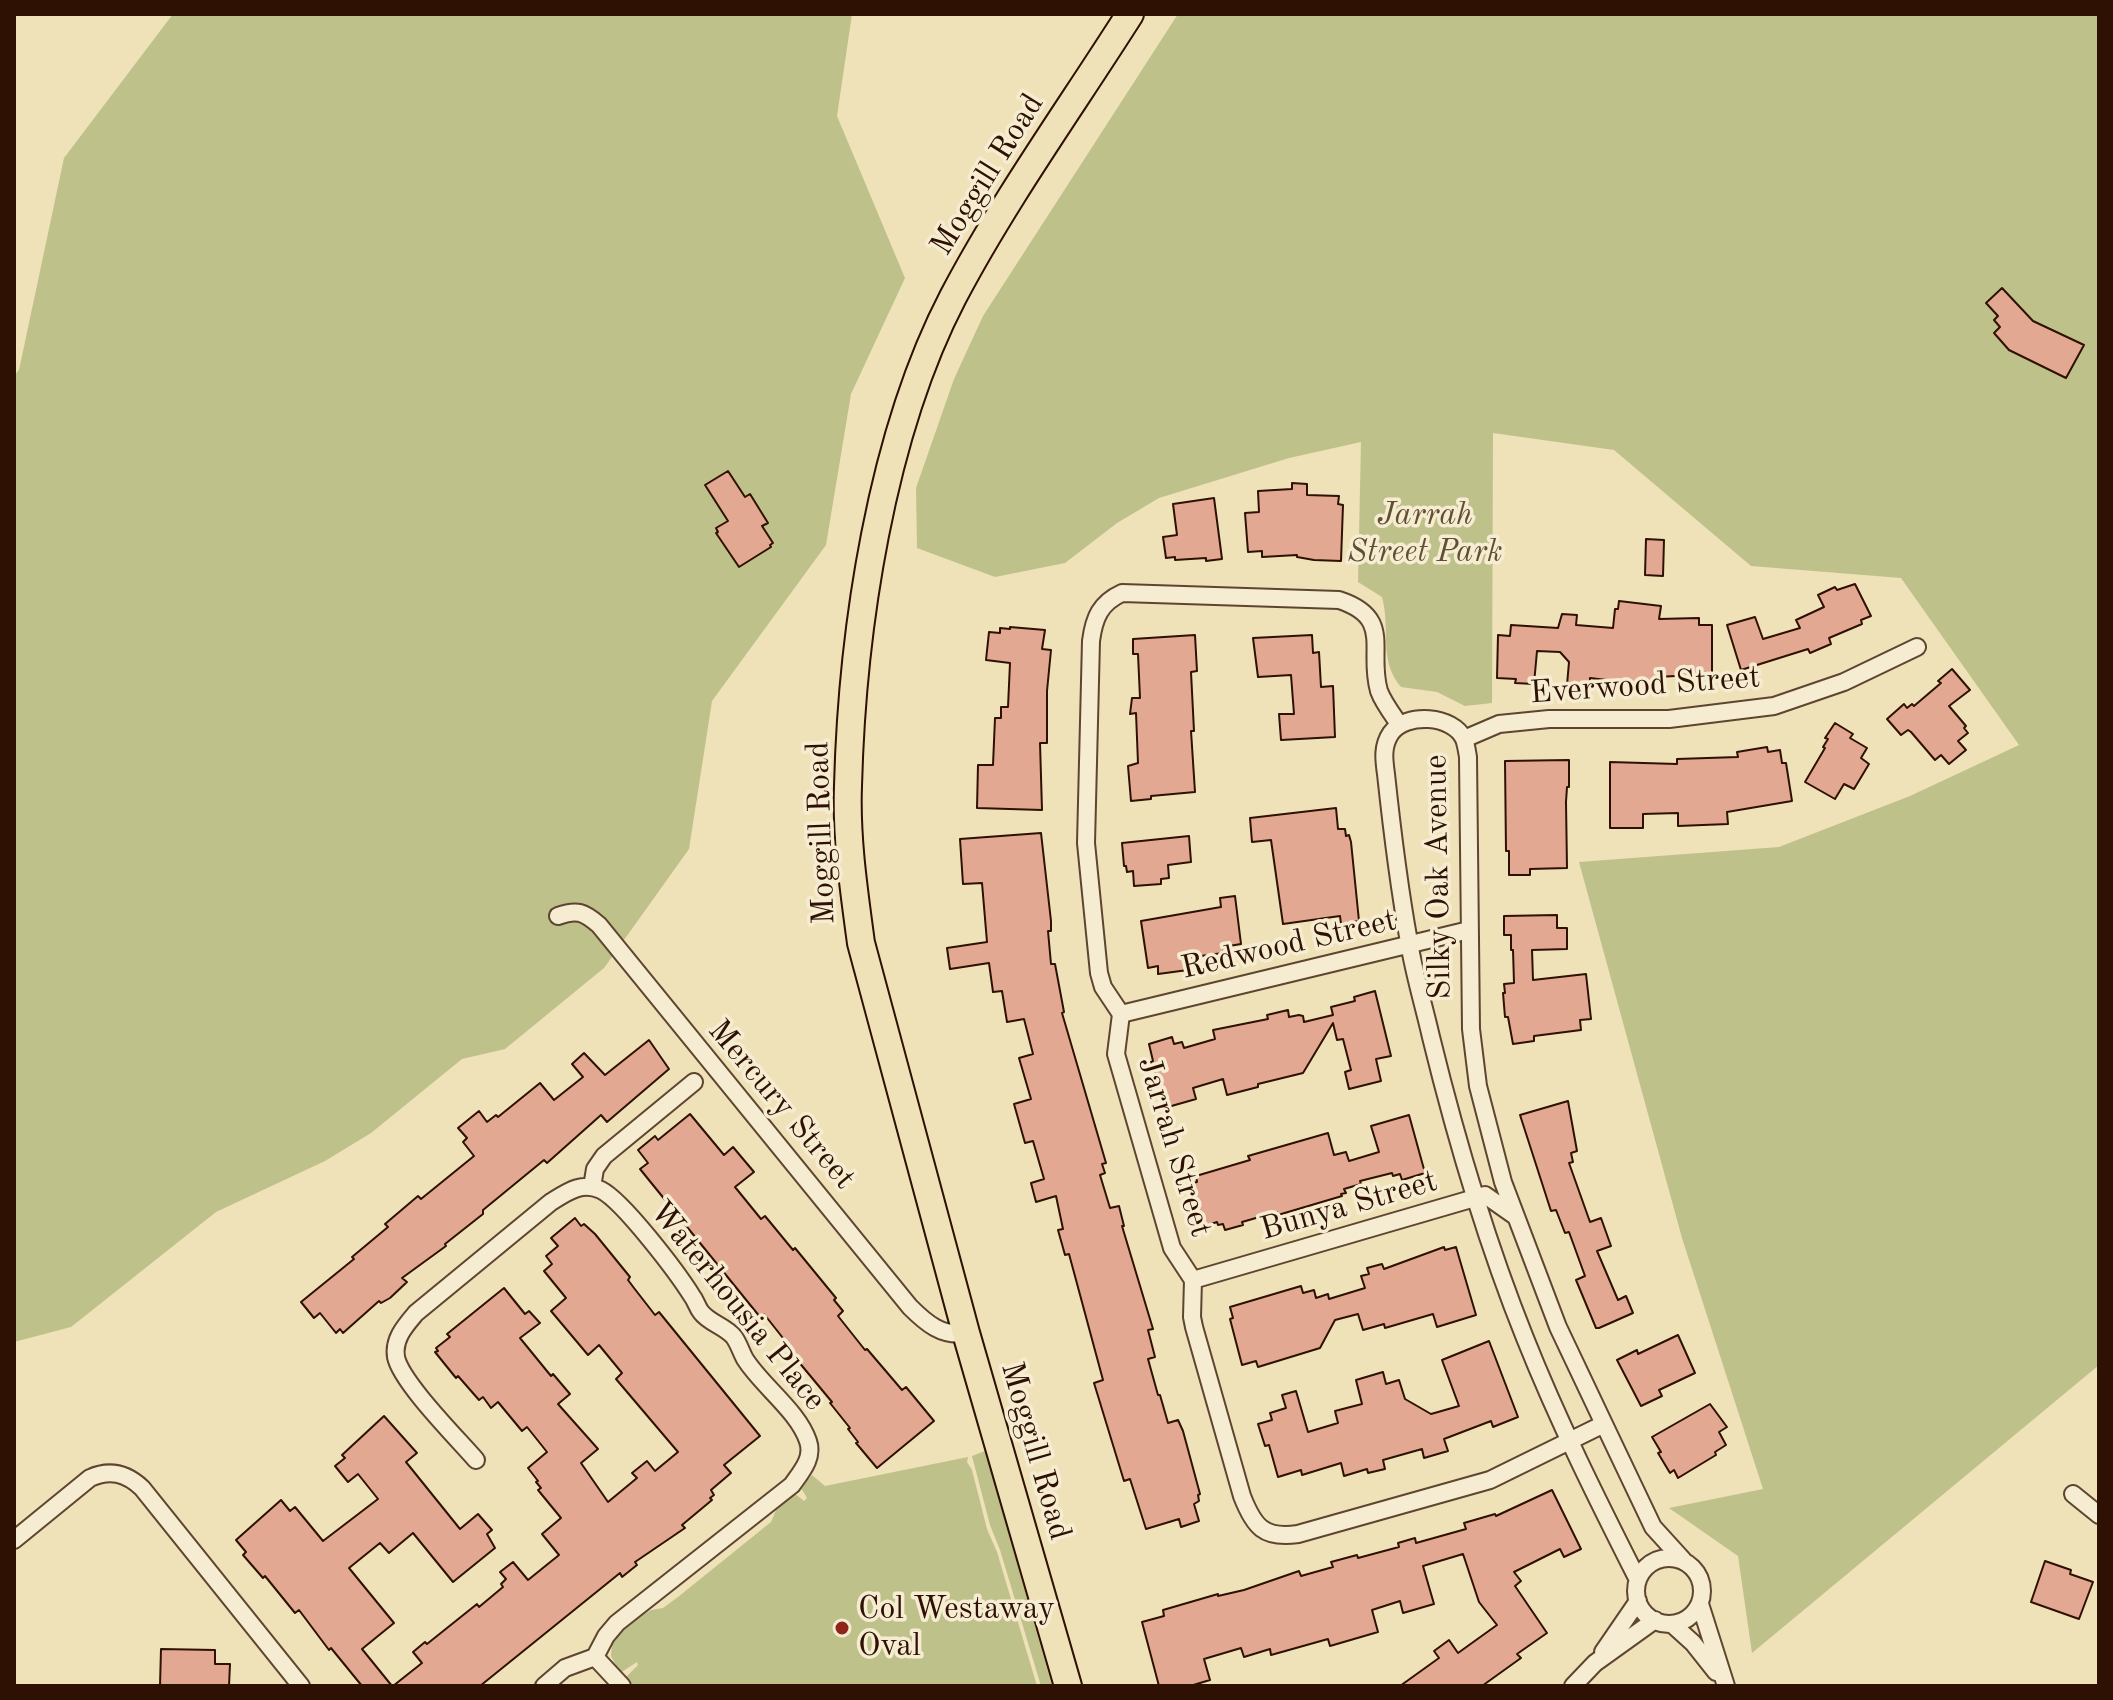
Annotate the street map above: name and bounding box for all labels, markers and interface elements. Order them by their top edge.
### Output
street label: Moggill Road [923,87,1053,263]
park label: Jarrah Street Park [1347,497,1503,572]
street label: Everwood Street [1529,659,1761,713]
street label: Moggill Road [800,741,844,925]
street label: Silky Oak Avenue [1418,754,1460,1000]
street label: Redwood Street [1178,902,1400,988]
street label: Mercury Street [699,1012,863,1198]
street label: Jarrah Street [1128,1052,1220,1242]
street label: Bunya Street [1256,1162,1442,1250]
street label: Waterhousia Place [641,1193,833,1419]
street label: Moggill Road [991,1358,1079,1544]
place label: Col Westaway Oval [858,1591,1055,1666]
marker: Col Westaway Oval [833,1619,851,1637]

